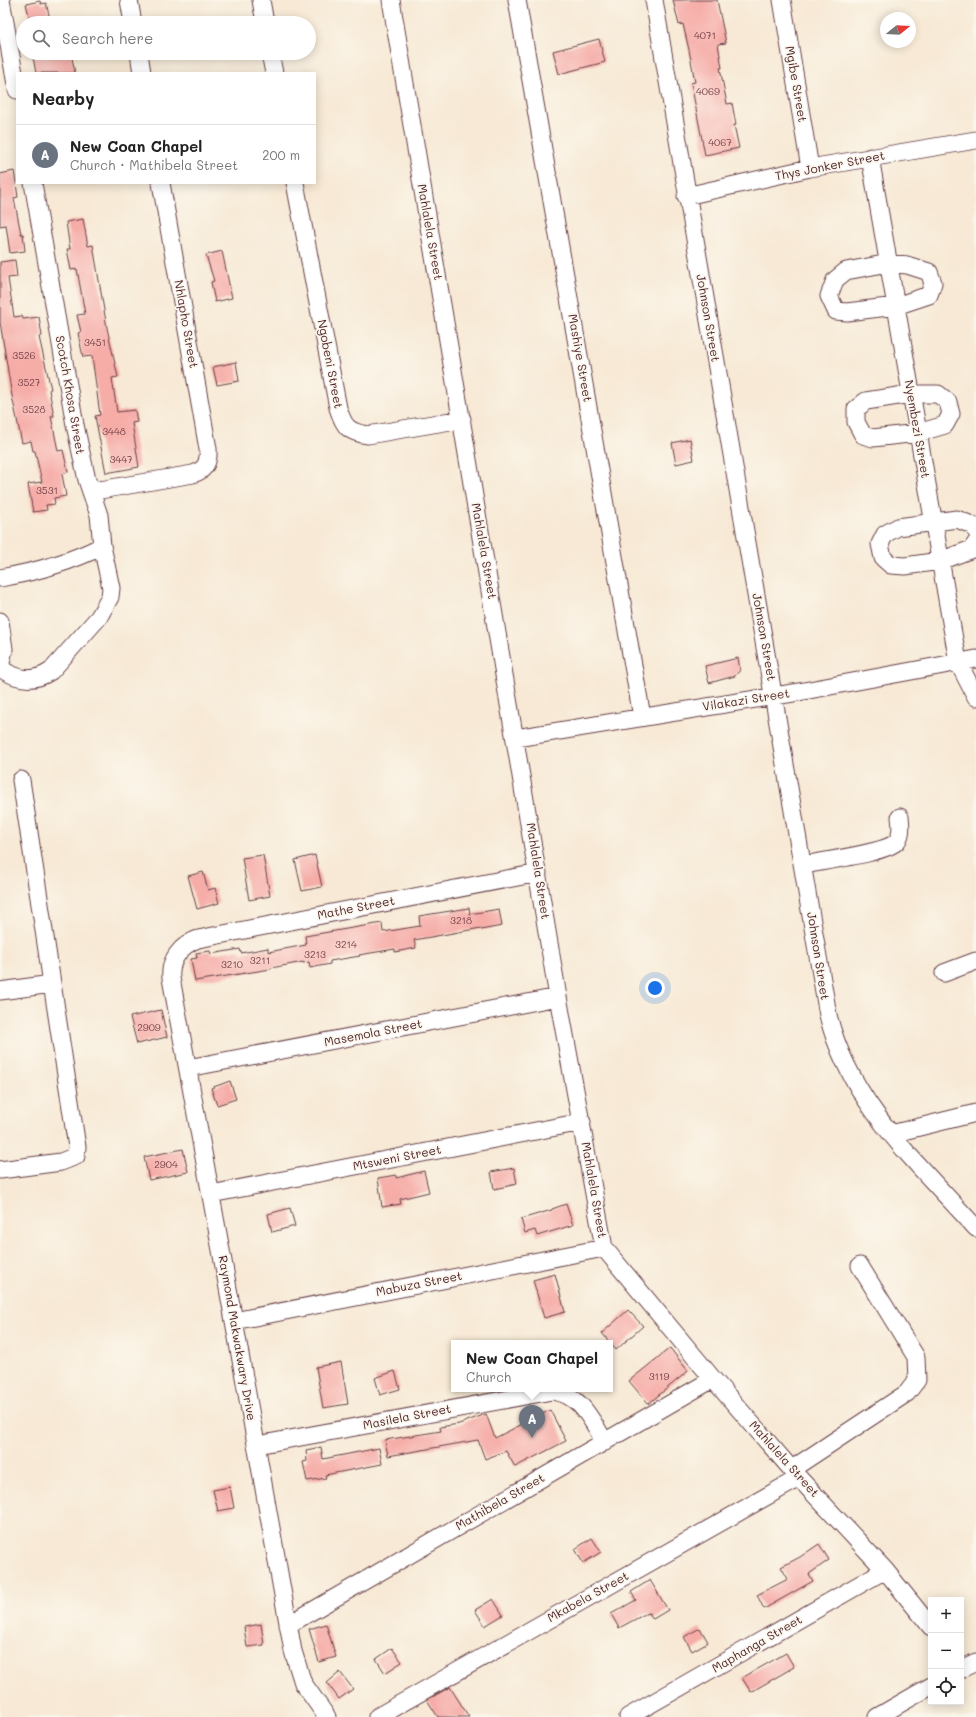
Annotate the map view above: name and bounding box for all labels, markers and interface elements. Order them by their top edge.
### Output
north arrow [880,12,916,48]
search box [16,16,316,60]
icon: search [30,27,52,49]
text: Search here [62,28,153,48]
house number: 4071 [694,28,716,42]
street label: Mgibe Street [782,44,812,123]
house number: 4069 [696,84,720,98]
text: Nearby [32,87,94,109]
house number: 4067 [708,135,732,149]
text: New Coan Chapel [70,136,202,156]
text: A [40,146,50,163]
text: 200 m [262,146,300,163]
street label: Thys Jonker Street [774,147,886,184]
text: Church · Mathibela Street [70,156,238,173]
street label: Mahlalela Street [415,183,447,281]
street label: Johnson Street [693,273,725,363]
street label: Nhlapho Street [171,278,203,369]
street label: Mashiye Street [565,313,597,403]
street label: Ngobeni Street [315,318,347,410]
street label: Scotch Khosa Street [53,334,89,455]
house number: 3451 [84,335,106,349]
house number: 3526 [12,348,36,362]
house number: 3527 [18,375,41,389]
street label: Nyembezi Street [901,378,935,479]
house number: 3528 [22,402,46,416]
house number: 3448 [102,424,126,438]
house number: 3447 [109,452,133,466]
house number: 3531 [36,483,58,497]
street label: Mahlalela Street [469,502,501,600]
street label: Johnson Street [749,592,781,682]
street label: Vilakazi Street [701,684,791,714]
street label: Mahlalela Street [523,822,554,920]
street label: Mathe Street [316,892,396,922]
street label: Johnson Street [804,911,834,1001]
house number: 3218 [450,913,472,927]
house number: 3214 [335,937,357,951]
house number: 3213 [304,947,326,961]
house number: 3211 [250,953,270,967]
house number: 3210 [221,957,243,971]
your location [645,978,665,998]
street label: Masemola Street [322,1015,423,1049]
house number: 2909 [137,1020,161,1034]
street label: Mtsweni Street [351,1141,442,1173]
street label: Mahlalela Street [579,1141,611,1239]
house number: 2904 [154,1157,178,1171]
street label: Raymond Makwakwary Drive [216,1254,260,1422]
street label: Mabuza Street [374,1267,463,1299]
popup [451,1340,613,1392]
text: New Coan Chapel [466,1348,598,1368]
text: Church [466,1368,511,1385]
house number: 3119 [649,1369,669,1383]
street label: Masilela Street [361,1400,452,1432]
pin: A [519,1405,545,1438]
street label: Mahlalela Street [746,1417,823,1500]
street label: Mathibela Street [452,1469,547,1533]
street label: Mkabela Street [544,1567,631,1625]
map controls [928,1597,964,1705]
button: + [928,1597,964,1633]
street label: Maphanga Street [708,1611,805,1676]
button: − [928,1633,964,1669]
button: locate [928,1669,964,1705]

